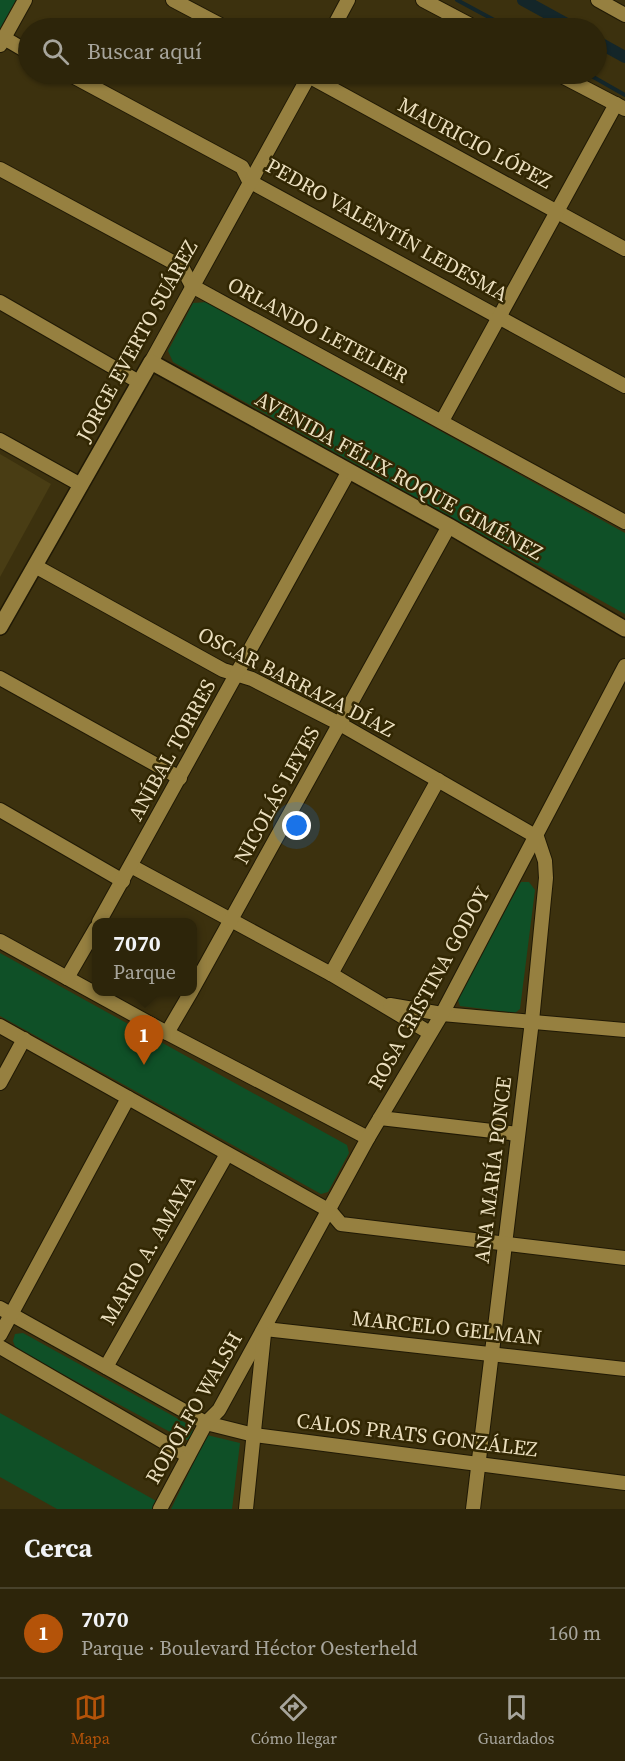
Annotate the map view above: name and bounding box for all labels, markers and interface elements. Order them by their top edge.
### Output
search box [18,18,607,84]
icon: search [39,35,72,68]
text: Buscar aquí [87,36,202,66]
street label: MAURICIO LÓPEZ [393,90,558,196]
street label: PEDRO VALENTÍN LEDESMA [261,151,514,308]
street label: JORGE EVERTO SUÁREZ [68,234,204,448]
street label: ORLANDO LETELIER [223,270,414,390]
street label: AVENIDA FÉLIX ROQUE GIMÉNEZ [250,384,549,567]
street label: OSCAR BARRAZA DÍAZ [193,619,400,744]
street label: ANÍBAL TORRES [121,674,222,826]
street label: NICOLÁS LEYES [227,721,326,869]
your location [282,811,311,840]
street label: ROSA CRISTINA GODOY [361,881,497,1094]
popup [92,918,197,996]
text: 7070 [113,928,161,958]
text: Parque [113,958,176,986]
pin: 1 [124,1016,164,1065]
street label: ANA MARÍA PONCE [467,1075,518,1265]
street label: MARIO A. AMAYA [93,1169,202,1330]
street label: MARCELO GELMAN [351,1303,543,1352]
street label: RODOLFO WALSH [138,1326,249,1489]
street label: CALOS PRATS GONZÁLEZ [295,1405,540,1464]
text: Cerca [24,1530,92,1566]
text: 7070 [81,1604,129,1634]
text: 1 [38,1619,49,1647]
text: 160 m [548,1619,601,1647]
text: Parque · Boulevard Héctor Oesterheld [81,1634,418,1662]
tab: Mapa [70,1691,110,1749]
tab: Cómo llegar [251,1691,337,1749]
tab: Guardados [478,1691,555,1749]

